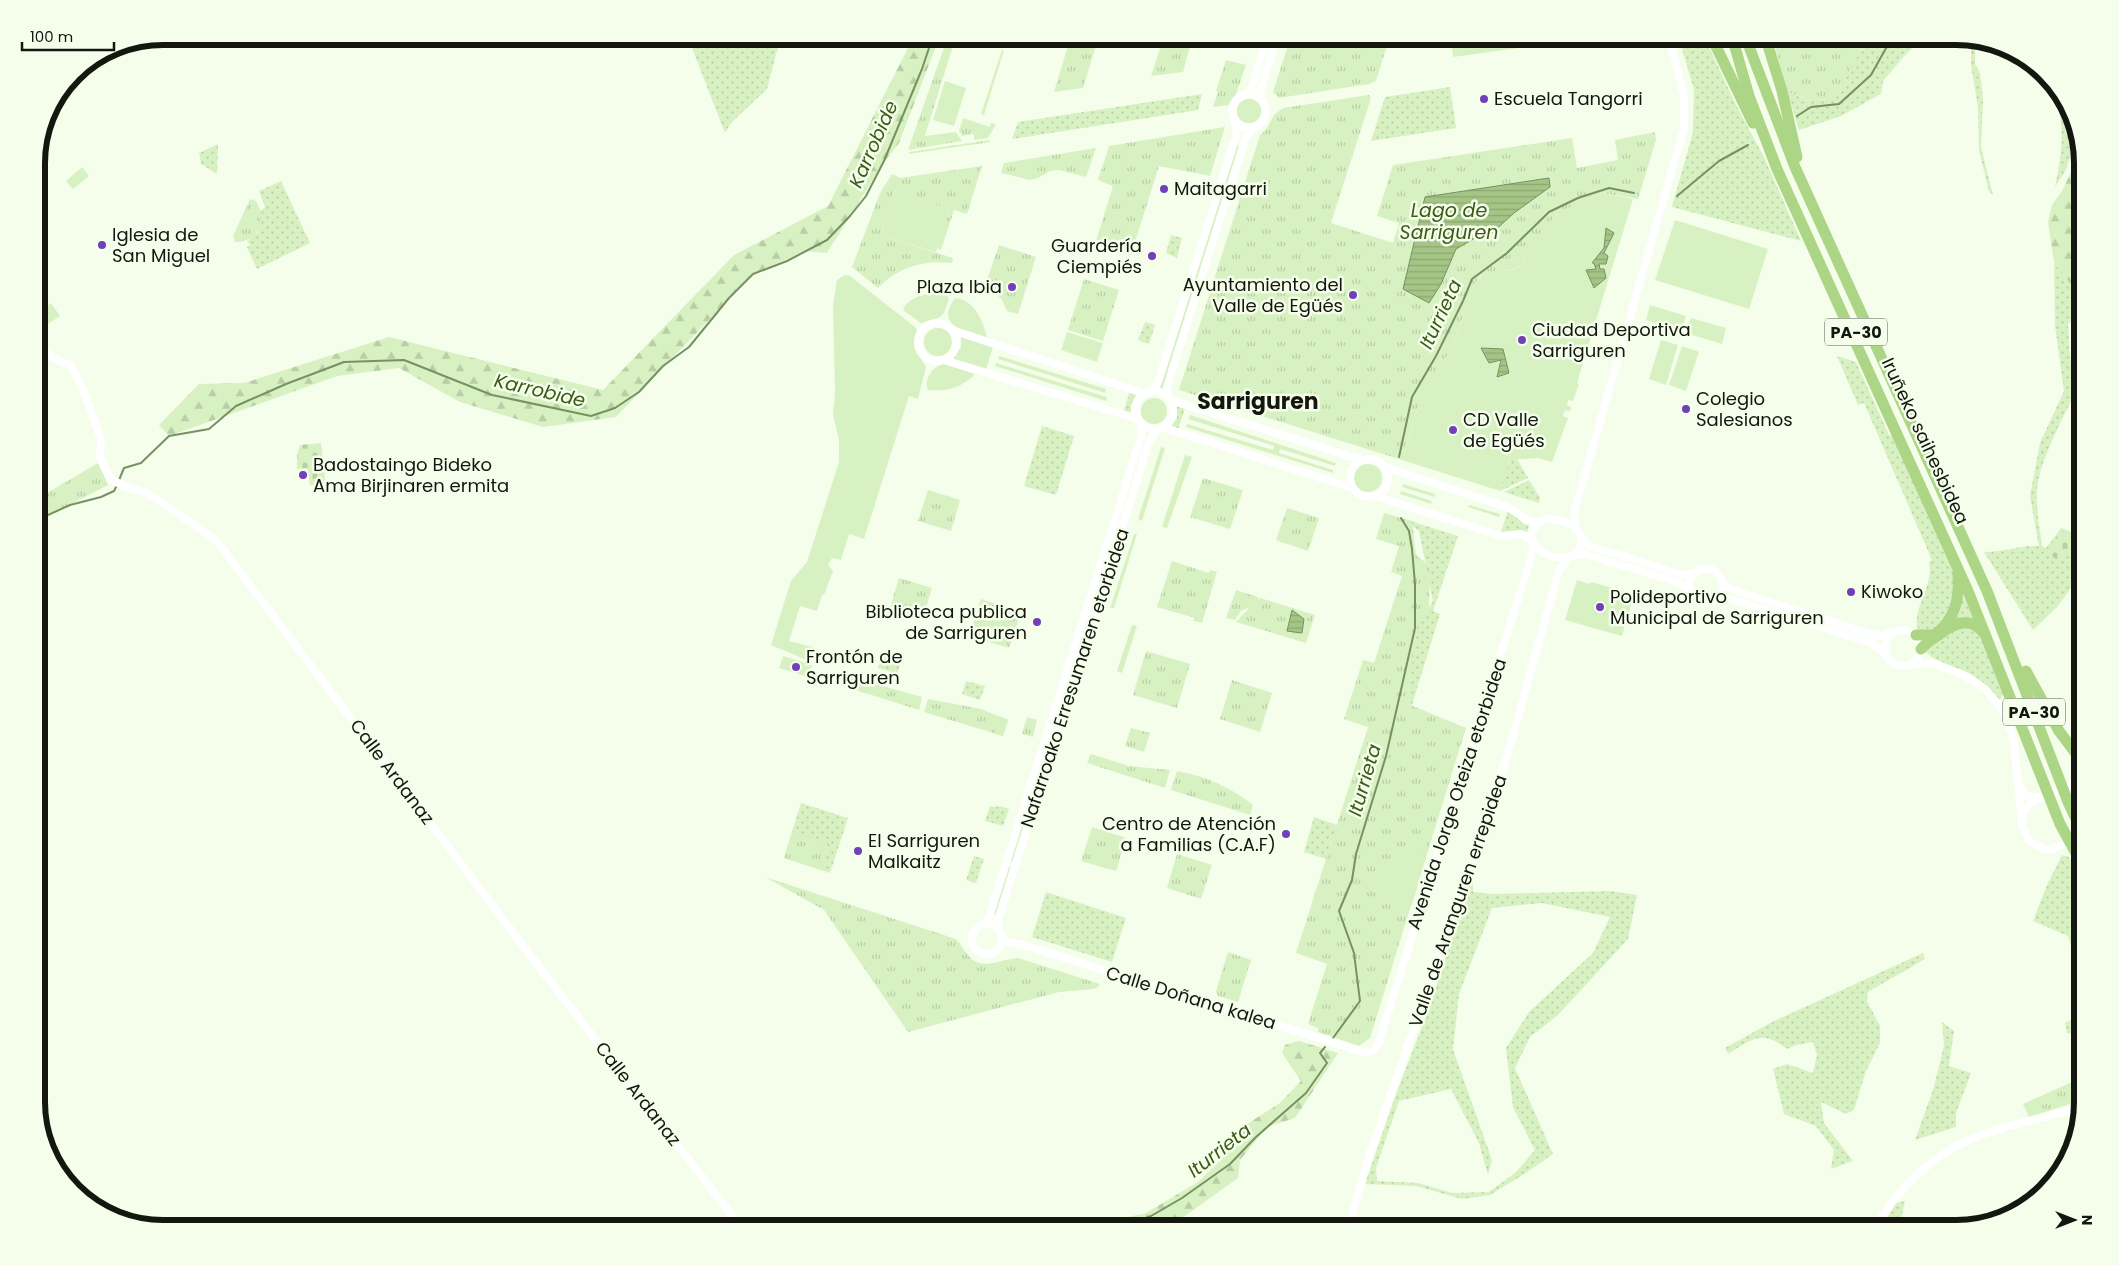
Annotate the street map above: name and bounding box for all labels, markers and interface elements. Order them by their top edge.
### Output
scale bar [22,20,115,52]
text: 100 m [30,26,73,47]
place label: Escuela Tangorri [1494,86,1643,111]
marker: Escuela Tangorri [1478,93,1490,105]
water label: Karrobide [842,96,905,192]
place label: Maitagarri [1174,176,1267,201]
marker: Maitagarri [1158,183,1170,195]
water label: Lago de Sarriguren [1400,197,1498,246]
place label: Iglesia de San Miguel [112,222,210,268]
place label: Guardería Ciempiés [1051,233,1142,279]
marker: Iglesia de San Miguel [96,239,108,251]
marker: Guardería Ciempiés [1146,250,1158,262]
place label: Ayuntamiento del Valle de Egüés [1183,272,1343,318]
place label: Plaza Ibia [917,274,1002,299]
water label: Iturrieta [1413,275,1468,354]
marker: Plaza Ibia [1006,281,1018,293]
marker: Ayuntamiento del Valle de Egüés [1347,289,1359,301]
place label: Ciudad Deportiva Sarriguren [1532,317,1691,363]
road number: PA-30 [1825,318,1887,346]
marker: Ciudad Deportiva Sarriguren [1516,334,1528,346]
street label: Iruñeko saihesbidea [1876,353,1975,528]
water label: Karrobide [492,367,588,414]
district label: Sarriguren [1197,386,1319,417]
place label: Colegio Salesianos [1696,386,1793,432]
marker: Colegio Salesianos [1680,403,1692,415]
place label: CD Valle de Egüés [1463,407,1545,453]
marker: CD Valle de Egüés [1447,424,1459,436]
place label: Badostaingo Bideko Ama Birjinaren ermita [313,452,509,498]
marker: Badostaingo Bideko Ama Birjinaren ermita [297,469,309,481]
street label: Nafarroako Erresumaren etorbidea [1014,525,1135,831]
place label: Kiwoko [1861,579,1923,604]
place label: Polideportivo Municipal de Sarriguren [1610,584,1824,630]
marker: Kiwoko [1845,586,1857,598]
place label: Biblioteca publica de Sarriguren [866,599,1027,645]
marker: Polideportivo Municipal de Sarriguren [1594,601,1606,613]
marker: Biblioteca publica de Sarriguren [1031,616,1043,628]
place label: Frontón de Sarriguren [806,644,903,690]
street label: Avenida Jorge Oteiza etorbidea [1401,655,1512,933]
marker: Frontón de Sarriguren [790,661,802,673]
road number: PA-30 [2003,699,2065,726]
street label: Calle Ardanaz [345,714,440,830]
water label: Iturrieta [1341,741,1388,819]
street label: Valle de Aranguren errepidea [1402,771,1513,1030]
place label: Centro de Atención a Familias (C.A.F) [1102,811,1276,857]
place label: EI Sarriguren Malkaitz [868,828,980,874]
marker: Centro de Atención a Familias (C.A.F) [1280,828,1292,840]
marker: EI Sarriguren Malkaitz [852,845,864,857]
street label: Calle Doñana kalea [1103,960,1279,1035]
street label: Calle Ardanaz [590,1036,687,1151]
water label: Iturrieta [1182,1117,1257,1184]
north arrow [2049,1195,2099,1245]
text: N [2077,1215,2097,1225]

